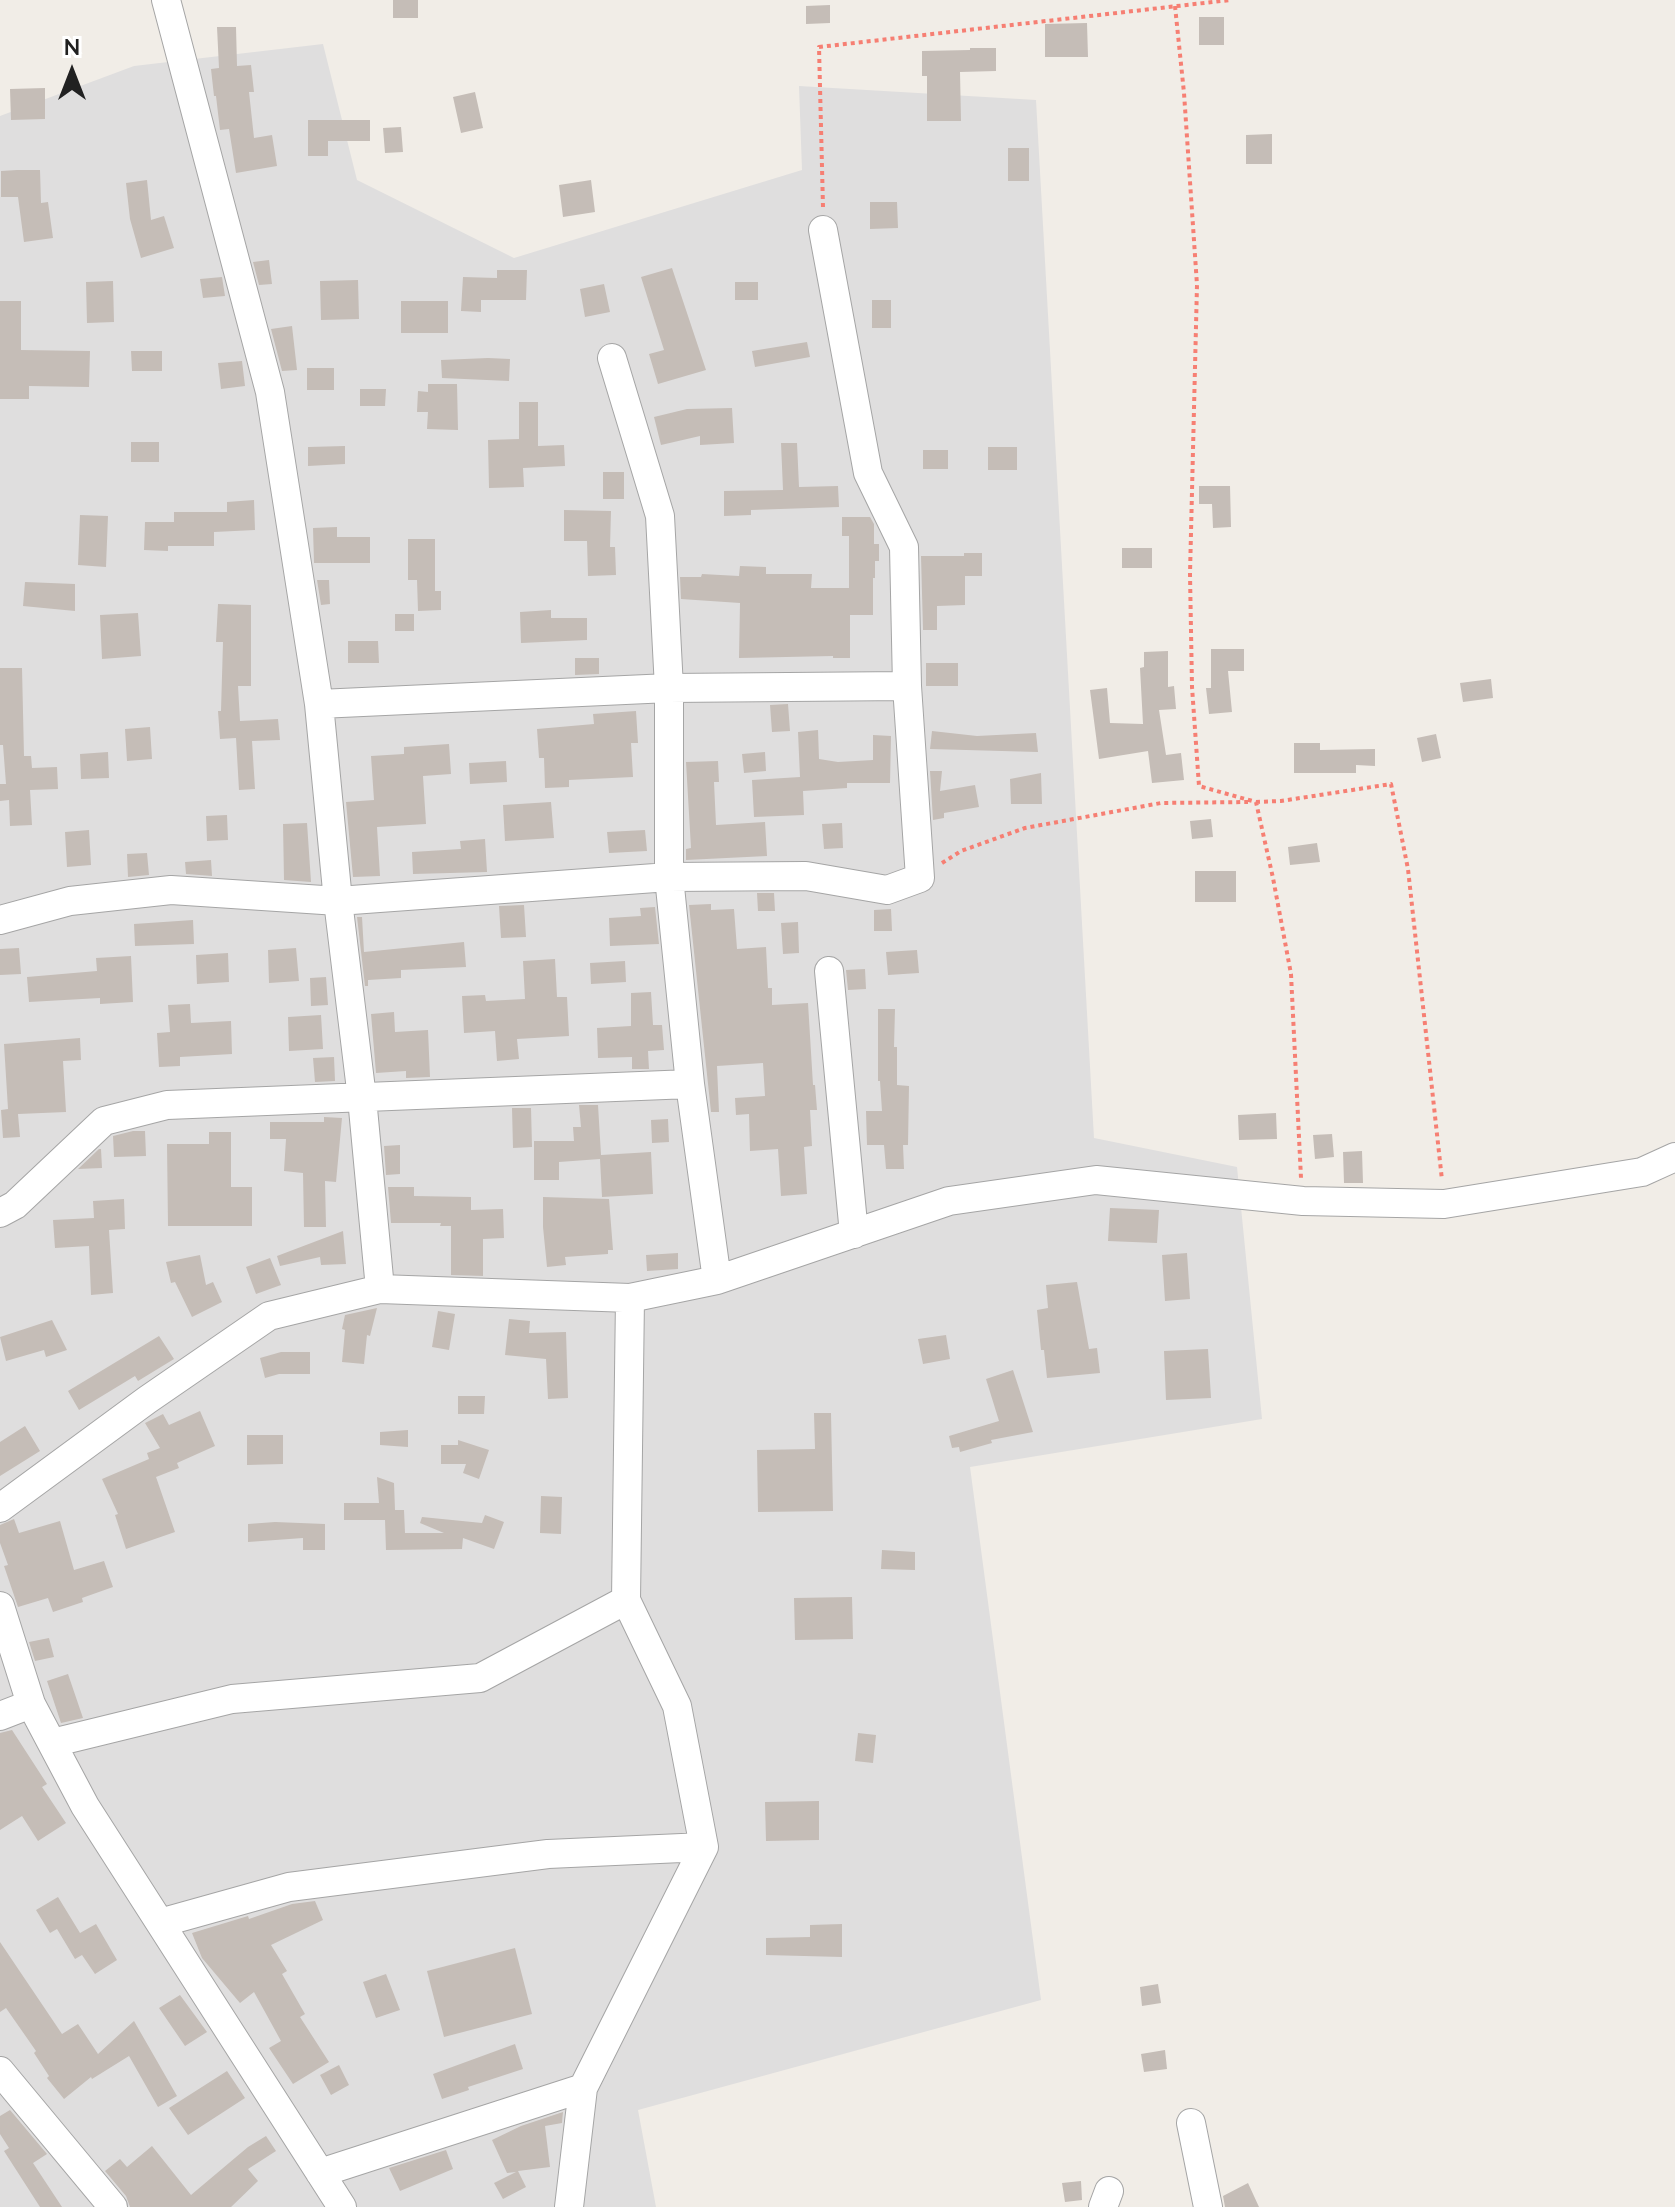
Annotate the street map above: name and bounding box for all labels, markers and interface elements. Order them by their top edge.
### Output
north arrow [32,32,112,112]
text: N [64,33,80,63]

